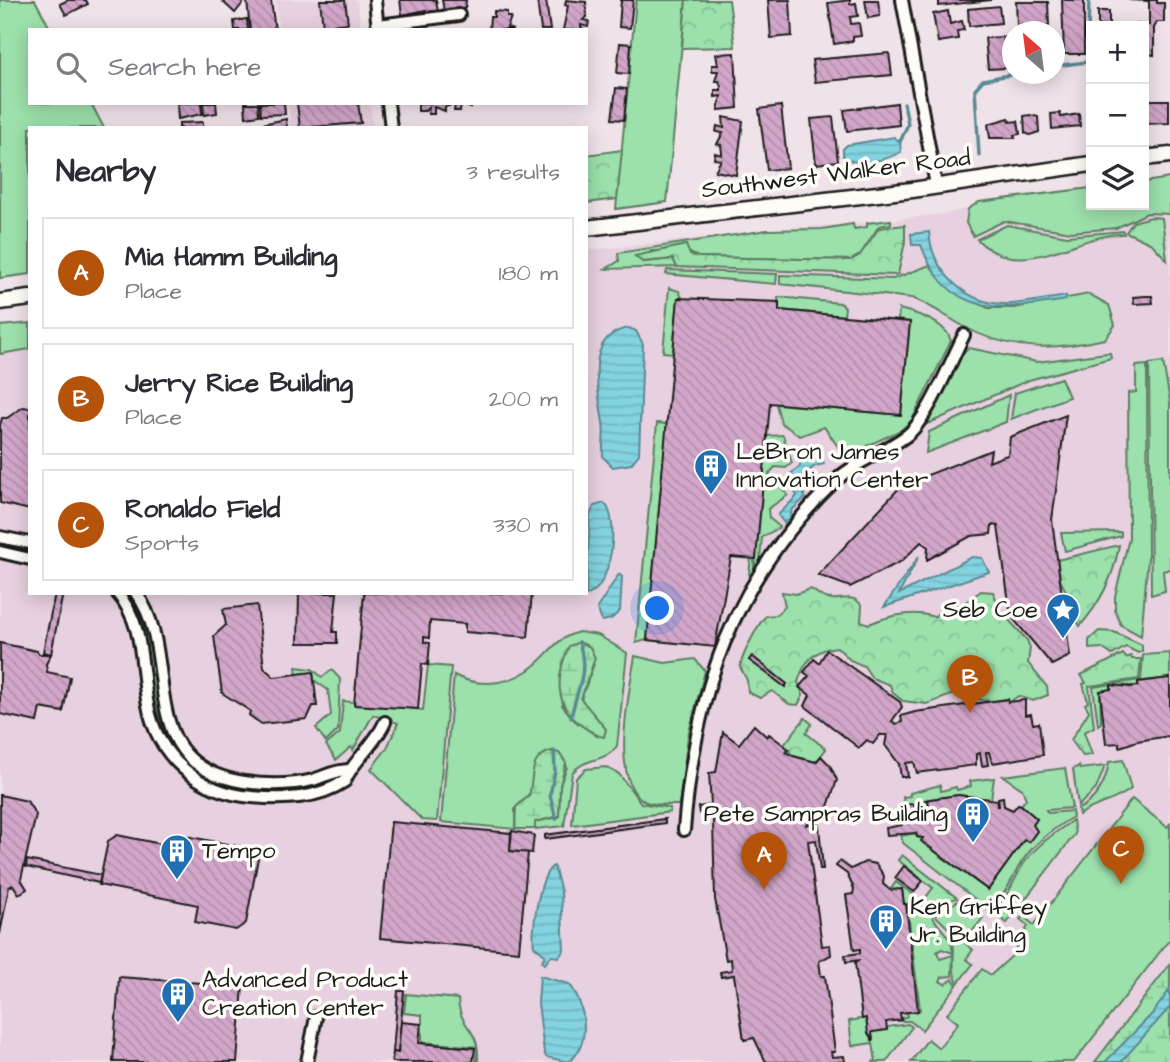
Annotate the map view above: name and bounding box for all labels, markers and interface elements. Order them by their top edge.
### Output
north arrow [1002,21,1065,84]
map controls [1086,21,1149,210]
button: + [1086,21,1149,84]
search box [28,28,588,105]
icon: search [52,48,90,86]
text: Search here [108,49,261,85]
button: − [1086,84,1149,147]
street label: Southwest Walker Road [700,141,972,207]
button: layers [1086,147,1149,210]
text: Nearby [56,151,156,193]
text: 3 results [466,156,560,188]
text: Mia Hamm Building [125,239,337,275]
text: A [74,257,88,289]
text: 180 m [499,257,558,289]
text: Place [125,275,182,307]
text: Jerry Rice Building [125,365,353,401]
text: B [73,383,89,415]
text: 200 m [489,383,558,415]
text: Place [125,401,182,433]
place label: LeBron James Innovation Center [736,435,928,497]
building icon: LeBron James Innovation Center [692,447,730,496]
text: Ronaldo Field [125,491,280,527]
text: C [73,509,89,541]
text: 330 m [493,509,558,541]
text: Sports [125,527,199,559]
your location [640,591,674,625]
place icon: Seb Coe [1044,591,1082,640]
place label: Seb Coe [943,593,1038,627]
pin: B [947,655,993,713]
building icon: Pete Sampras Building [954,795,992,844]
place label: Pete Sampras Building [704,797,948,832]
pin: C [1098,826,1144,884]
building icon: Tempo [158,832,196,881]
pin: A [741,832,787,890]
place label: Tempo [202,834,276,868]
place label: Ken Griffey Jr. Building [910,890,1047,953]
building icon: Ken Griffey Jr. Building [867,902,905,951]
place label: Advanced Product Creation Center [202,963,408,1025]
building icon: Advanced Product Creation Center [159,975,197,1024]

